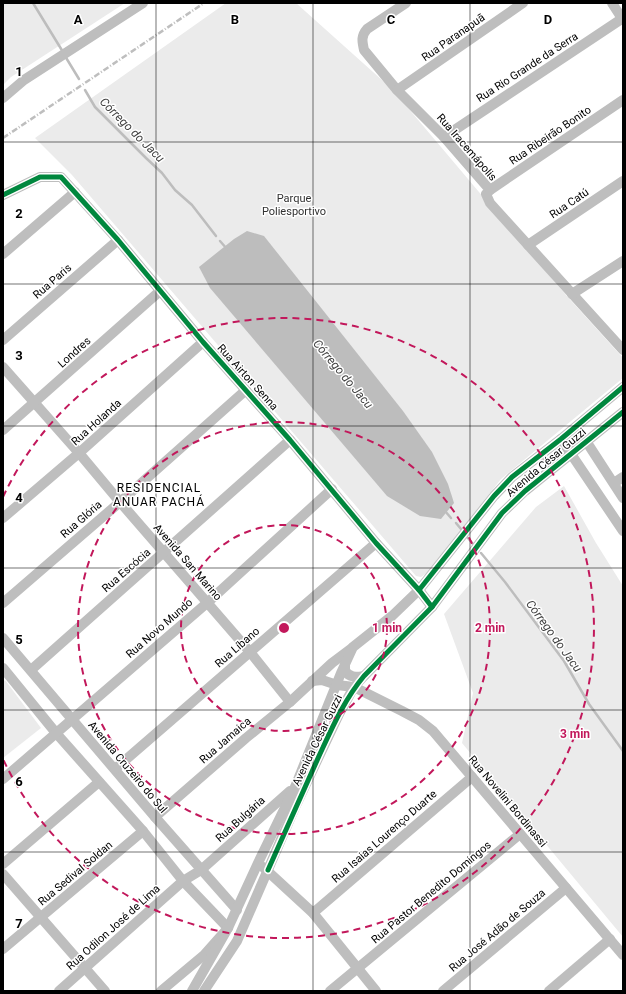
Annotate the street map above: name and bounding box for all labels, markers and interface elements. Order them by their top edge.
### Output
street label: Rua Paranapuã [419,11,487,64]
text: A [74,12,83,27]
text: B [231,12,239,27]
text: C [387,12,396,27]
text: D [544,12,552,27]
street label: Rua Rio Grande da Serra [474,30,580,105]
text: 1 [15,64,23,79]
water label: Córrego do Jacu [97,95,168,166]
street label: Rua Ribeirão Bonito [507,103,594,168]
street label: Rua Iracemápolis [434,111,500,184]
street label: Rua Catú [547,186,591,221]
park label: Parque Poliesportivo [262,192,326,218]
text: 2 [15,206,23,221]
street label: Rua Paris [31,261,74,302]
street label: Londres [55,334,94,370]
water label: Córrego do Jacu [310,337,376,412]
street label: Rua Airton Senna [215,342,281,413]
text: 3 [15,348,23,363]
street label: Rua Holanda [69,397,124,448]
street label: Avenida César Guzzi [504,425,589,499]
district label: RESIDENCIAL ANUAR PACHÁ [113,481,205,509]
text: 4 [15,490,23,505]
street label: Rua Glória [58,498,105,541]
street label: Avenida San Marino [151,521,224,603]
street label: Rua Escócia [99,546,153,595]
street label: Rua Novo Mundo [123,596,195,661]
water label: Córrego do Jacu [523,597,585,675]
centre of rings [277,621,291,635]
text: 1 min [372,621,402,635]
text: 2 min [475,621,505,635]
street label: Rua Líbano [212,625,262,670]
text: 5 [15,632,23,647]
street label: Avenida César Guzzi [290,692,345,788]
street label: Rua Jamaica [197,715,254,766]
street label: Avenida Cruzeiro do Sul [85,719,170,816]
text: 3 min [560,727,590,741]
street label: Rua Novelini Bordinassi [466,753,550,850]
text: 6 [15,774,23,789]
street label: Rua Isaias Lourenço Duarte [329,787,439,885]
street label: Rua Bulgária [213,794,268,845]
street label: Rua Sedival Soldan [35,838,115,908]
street label: Rua Pastor Benedito Domingos [369,838,494,946]
street label: Rua Odilon José de Lima [64,882,163,973]
street label: Rua José Adão de Souza [447,886,548,974]
text: 7 [15,916,23,931]

